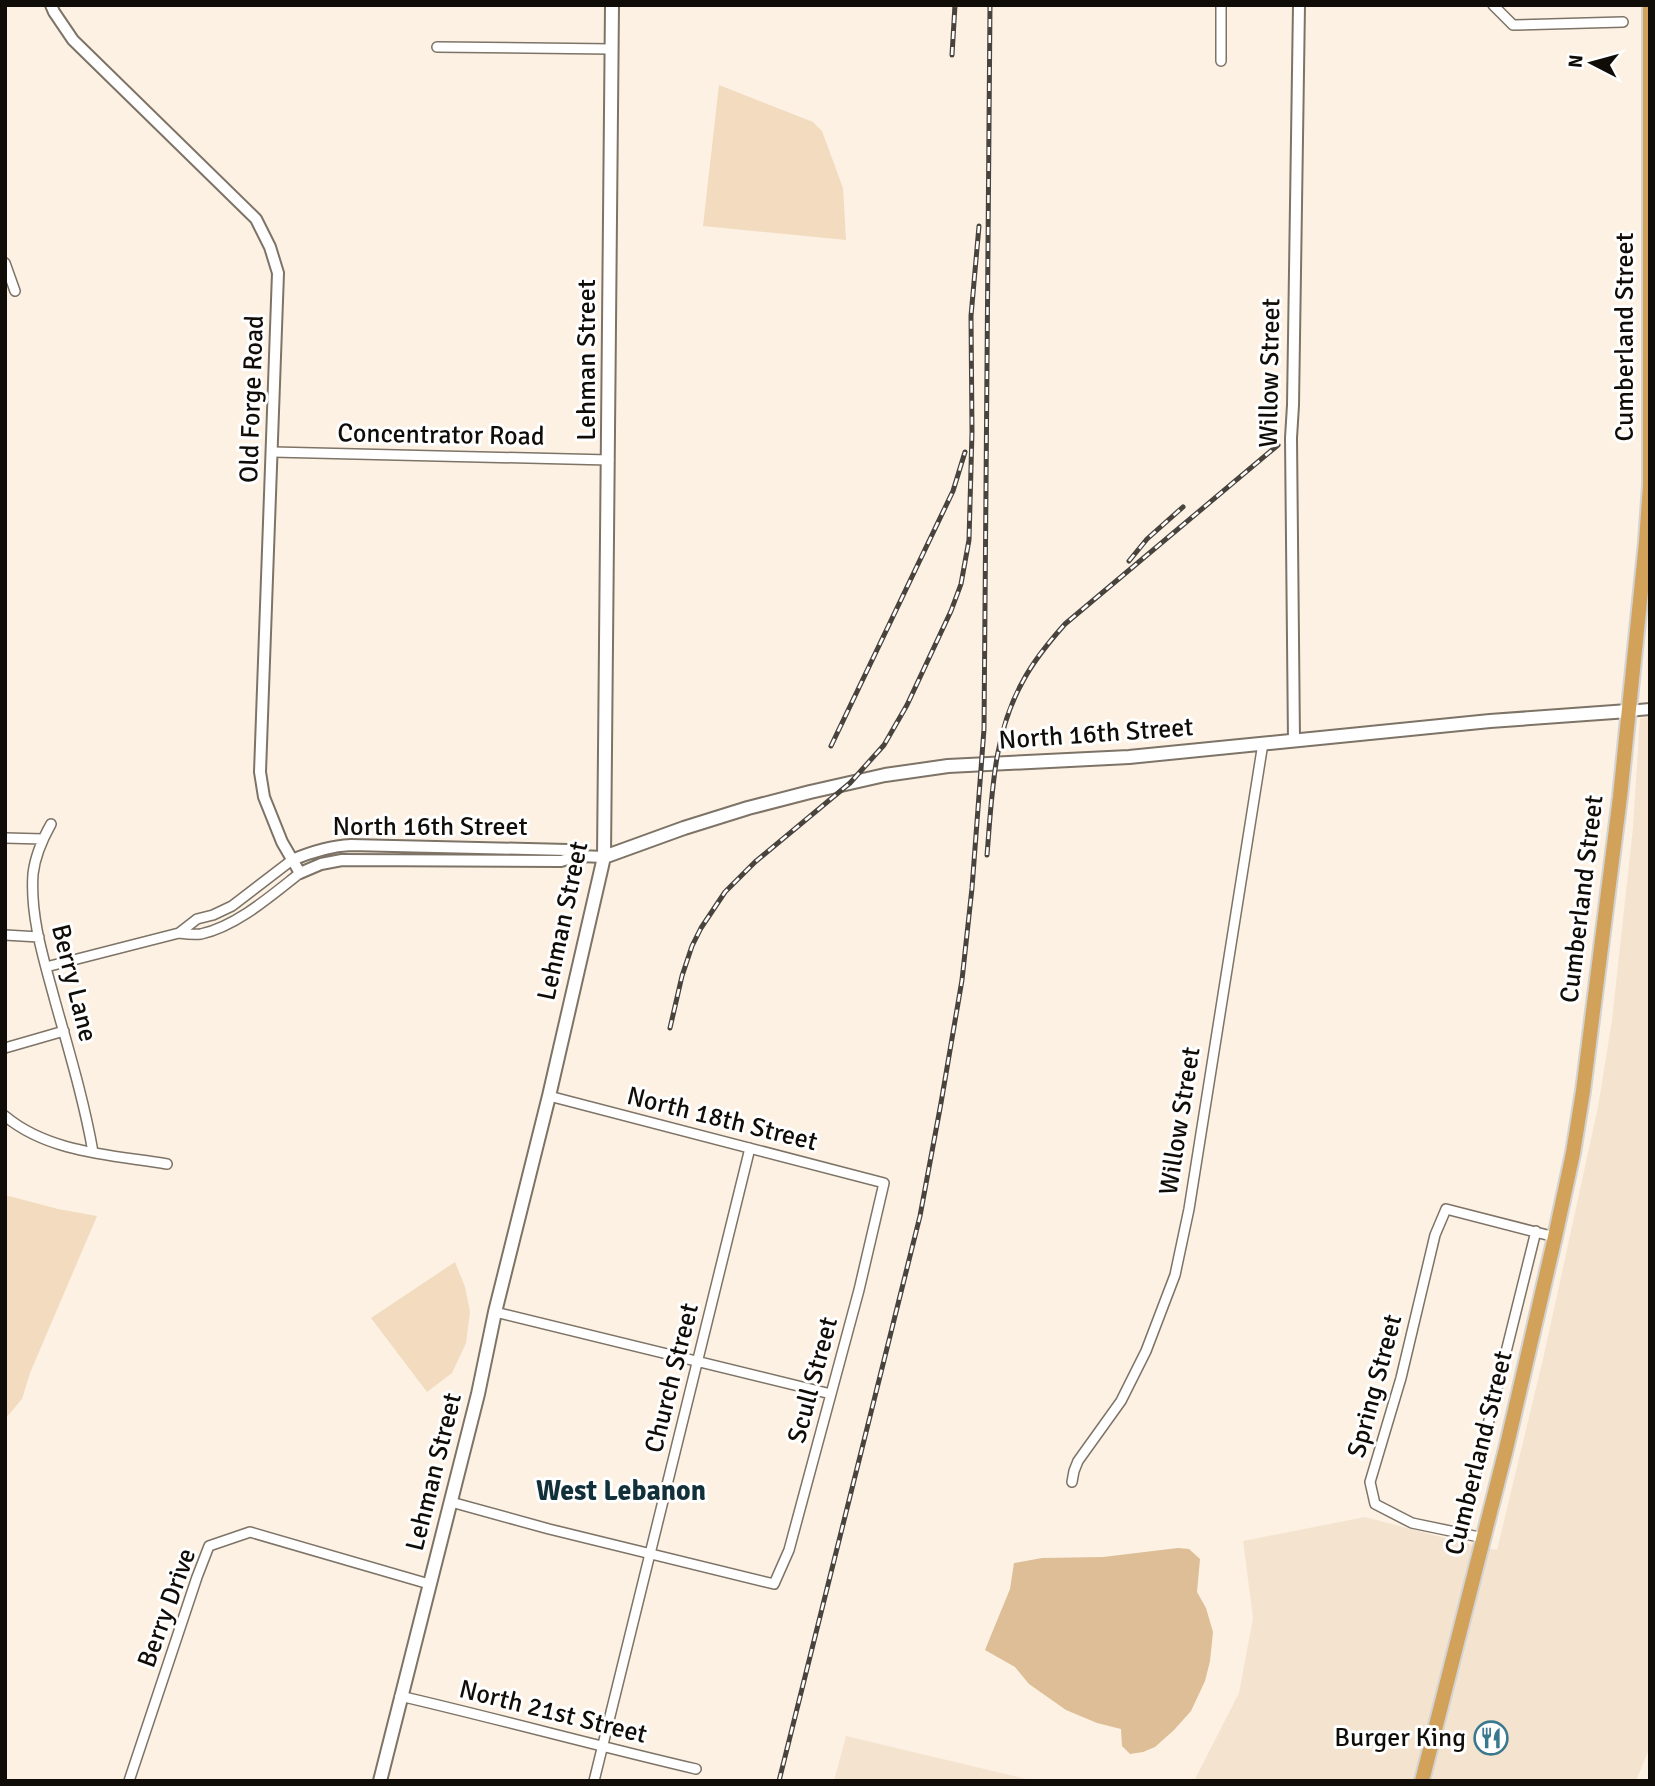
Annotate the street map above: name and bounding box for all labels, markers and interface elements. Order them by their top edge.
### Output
north arrow [1557,28,1627,98]
text: N [1563,54,1589,69]
street label: Cumberland Street [1609,232,1641,442]
street label: Lehman Street [571,279,603,441]
street label: Willow Street [1253,298,1287,448]
street label: Old Forge Road [233,315,271,483]
street label: Concentrator Road [337,417,545,453]
street label: North 16th Street [998,711,1194,757]
street label: Cumberland Street [1553,793,1611,1005]
street label: North 16th Street [332,811,528,843]
street label: Lehman Street [531,839,595,1003]
street label: Berry Lane [44,921,104,1045]
street label: Willow Street [1153,1045,1207,1197]
street label: North 18th Street [623,1080,821,1158]
street label: Church Street [638,1300,706,1456]
street label: Spring Street [1341,1311,1409,1461]
street label: Scull Street [781,1313,845,1447]
street label: Cumberland Street [1438,1348,1520,1558]
street label: Lehman Street [399,1390,469,1554]
district label: West Lebanon [536,1474,706,1508]
street label: Berry Drive [131,1544,203,1672]
street label: North 21st Street [456,1673,650,1751]
restaurant icon: Burger King [1472,1719,1510,1757]
place label: Burger King [1334,1722,1466,1754]

